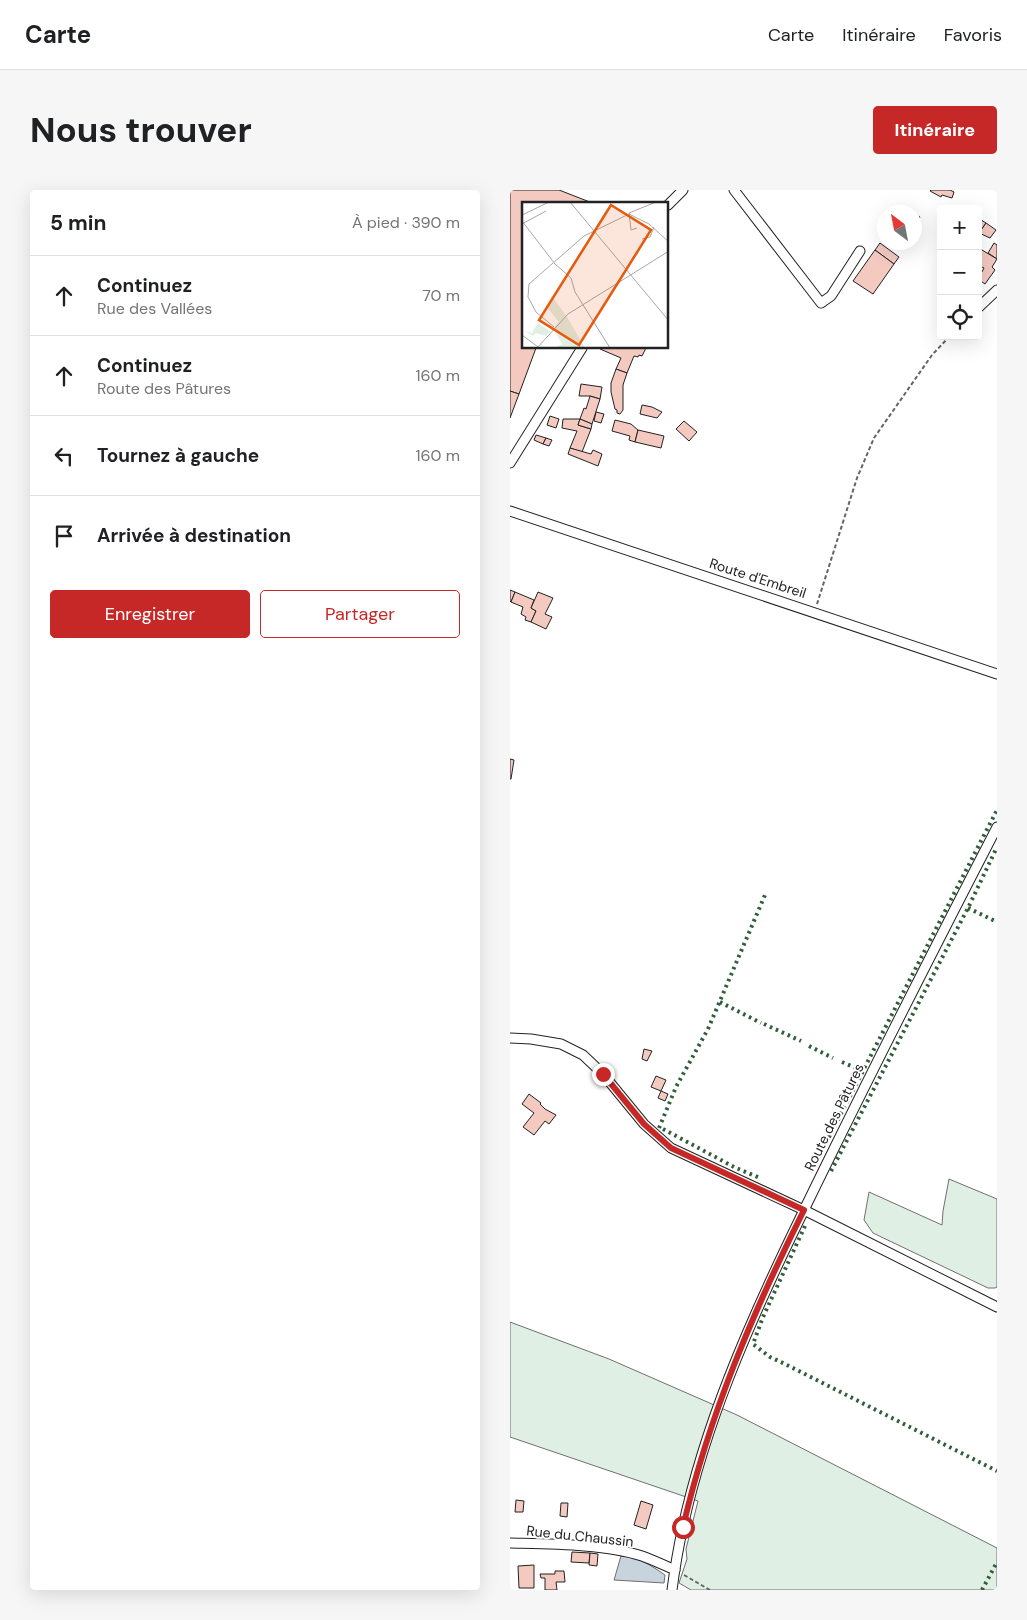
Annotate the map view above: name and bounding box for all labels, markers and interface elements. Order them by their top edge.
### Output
text: Carte [25,19,91,50]
text: Carte [768,23,814,47]
text: Itinéraire [842,23,916,47]
text: Favoris [944,23,1002,47]
button: Itinéraire [873,106,997,154]
text: Nous trouver [30,107,252,153]
inset map [522,202,669,349]
north arrow [877,205,922,250]
map controls [937,205,982,340]
button: + [937,205,982,250]
text: 5 min [50,209,106,237]
text: À pied · 390 m [352,212,460,233]
button: − [937,250,982,295]
text: Continuez [97,273,192,298]
icon: ahead [50,282,78,310]
text: 70 m [422,285,460,306]
button: locate [937,295,982,340]
text: Rue des Vallées [97,298,212,319]
text: Continuez [97,353,192,378]
icon: ahead [50,362,78,390]
text: 160 m [416,365,460,386]
text: Route des Pâtures [97,378,231,399]
icon: left [50,442,78,470]
text: Tournez à gauche [97,443,259,468]
text: 160 m [416,445,460,466]
icon: arrive [50,522,78,550]
text: Arrivée à destination [97,523,291,548]
street label: Route d'Embreil [707,554,809,602]
button: Enregistrer [50,590,250,638]
button: Partager [260,590,460,638]
street label: Route des Pâtures [800,1060,868,1174]
route end [592,1063,615,1086]
route start [672,1516,695,1539]
street label: Rue du Chaussin [525,1521,635,1551]

